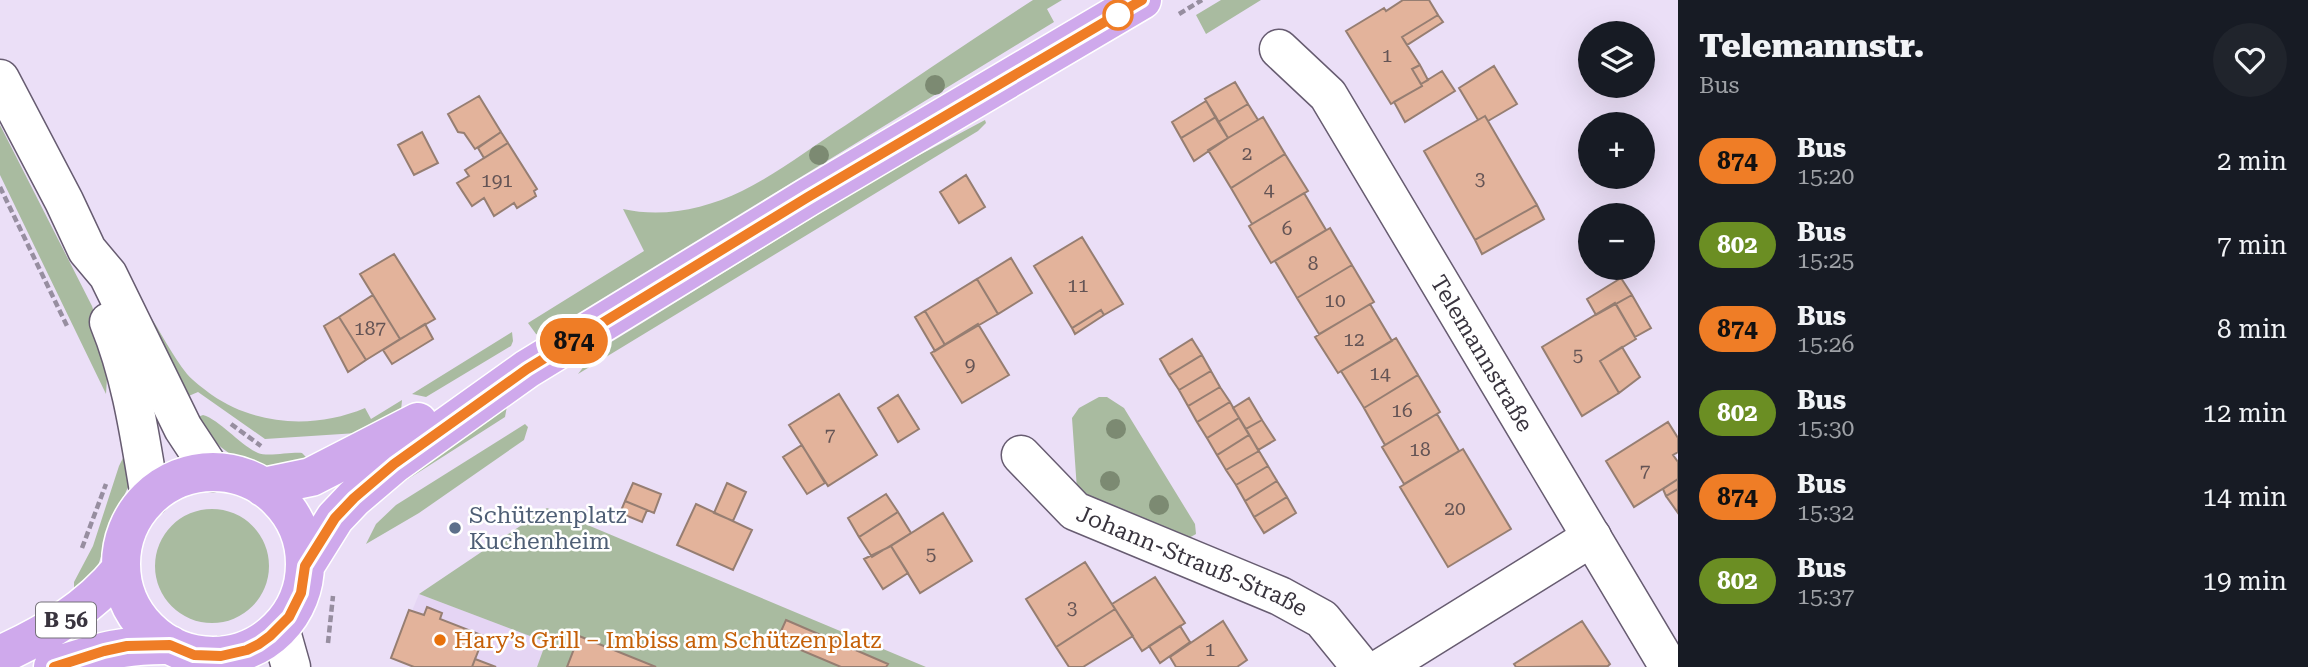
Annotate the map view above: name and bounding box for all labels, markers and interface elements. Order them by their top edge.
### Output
unlabelled marker [1103,0,1133,30]
map controls [1578,21,1655,280]
button: layers [1578,21,1655,98]
button: heart [2213,23,2287,97]
text: Telemannstr. [1699,26,1924,65]
house number: 1 [1382,44,1392,67]
text: Bus [1699,72,1739,99]
button: + [1578,112,1655,189]
text: Bus [1797,133,1846,163]
house number: 2 [1242,142,1252,165]
text: 2 min [2217,146,2287,176]
text: 874 [1717,147,1758,175]
text: 15:20 [1797,163,1854,190]
house number: 3 [1475,167,1485,190]
house number: 191 [481,169,513,192]
house number: 4 [1264,178,1275,201]
button: − [1578,203,1655,280]
house number: 6 [1282,217,1292,240]
text: Bus [1797,217,1846,247]
text: 7 min [2217,230,2287,260]
text: 802 [1717,231,1758,259]
text: 15:25 [1797,247,1854,274]
house number: 8 [1308,252,1318,275]
street label: Telemannstraße [1425,270,1539,436]
house number: 11 [1067,274,1089,297]
house number: 10 [1324,289,1346,312]
text: Bus [1797,301,1846,331]
text: 8 min [2217,314,2287,344]
text: 874 [1717,315,1758,343]
house number: 187 [354,317,386,340]
line badge: 874 [534,318,614,364]
text: 874 [554,327,594,355]
house number: 12 [1343,328,1365,351]
text: 15:26 [1797,331,1854,358]
house number: 5 [1573,343,1583,366]
house number: 9 [965,353,975,376]
house number: 14 [1369,362,1391,385]
text: Bus [1797,385,1846,415]
text: 12 min [2203,398,2287,428]
house number: 16 [1391,399,1413,422]
text: 802 [1717,399,1758,427]
text: 15:30 [1797,415,1854,442]
house number: 7 [825,424,836,447]
house number: 18 [1409,438,1431,461]
house number: 7 [1640,460,1651,483]
text: Bus [1797,469,1846,499]
text: 14 min [2203,482,2287,512]
text: 874 [1717,483,1758,511]
house number: 20 [1444,497,1466,520]
text: 15:32 [1797,499,1854,526]
street label: Johann-Strauß-Straße [1073,500,1312,622]
place label: Schützenplatz Kuchenheim [469,502,627,555]
marker: Schützenplatz Kuchenheim [447,520,463,536]
house number: 5 [926,542,936,565]
text: Bus [1797,553,1846,583]
text: 19 min [2203,566,2287,596]
text: 802 [1717,567,1758,595]
text: 15:37 [1797,583,1854,610]
house number: 3 [1067,596,1077,619]
road number: B 56 [36,602,96,638]
place label: Hary’s Grill – Imbiss am Schützenplatz [454,627,882,654]
marker: Hary’s Grill – Imbiss am Schützenplatz [432,632,448,648]
house number: 1 [1205,638,1215,661]

